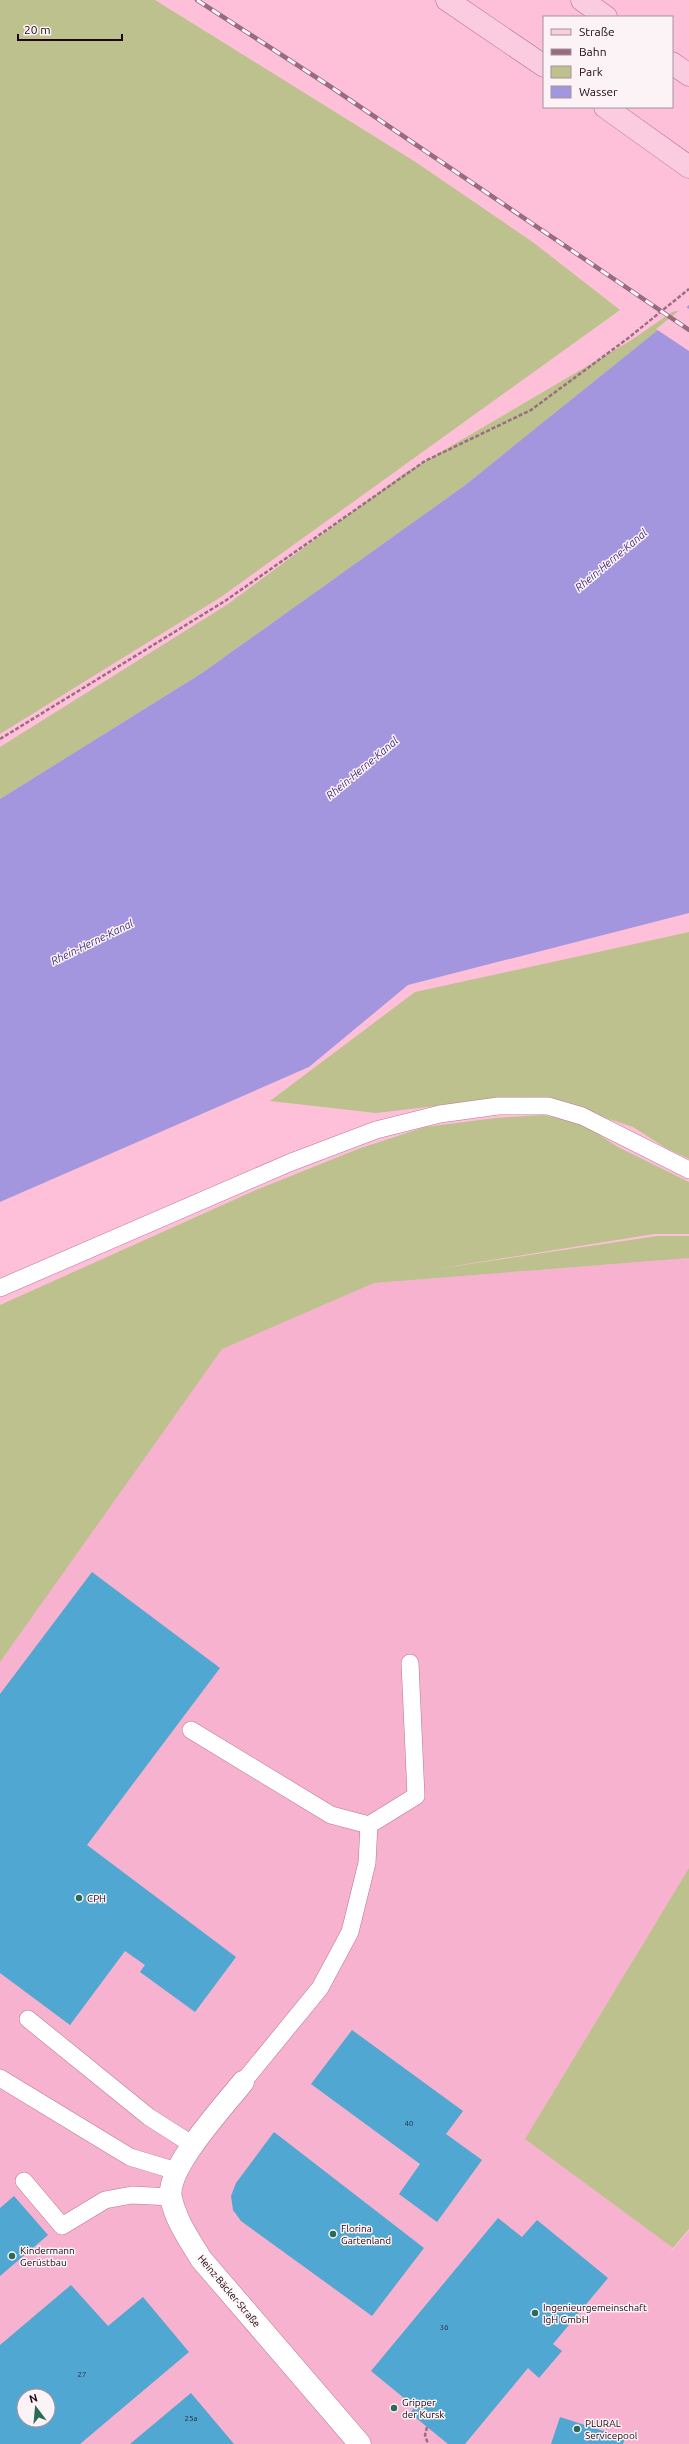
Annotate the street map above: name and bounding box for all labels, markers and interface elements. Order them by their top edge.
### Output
scale bar [18,16,122,42]
legend [543,16,673,108]
text: 20 m [24,23,51,36]
text: Straße [579,25,615,38]
text: Bahn [579,45,607,58]
text: Park [579,65,603,78]
text: Wasser [579,85,618,98]
water label: Rhein-Herne-Kanal [573,526,649,594]
water label: Rhein-Herne-Kanal [324,734,400,802]
water label: Rhein-Herne-Kanal [49,917,135,967]
marker: CPH [74,1893,84,1903]
place label: CPH [87,1893,106,1904]
house number: 40 [404,2119,414,2128]
place label: Florina Gartenland [341,2223,391,2246]
marker: Florina Gartenland [328,2229,338,2239]
place label: Kindermann Gerüstbau [20,2245,75,2268]
marker: Kindermann Gerüstbau [7,2251,17,2261]
street label: Heinz-Bäcker-Straße [196,2253,262,2329]
place label: Ingenieurgemeinschaft IgH GmbH [543,2302,647,2325]
marker: Ingenieurgemeinschaft IgH GmbH [530,2308,540,2318]
house number: 36 [439,2323,449,2332]
house number: 27 [77,2370,87,2379]
north arrow [16,2388,56,2428]
text: N [28,2391,39,2405]
place label: Gripper der Kursk [402,2397,444,2420]
marker: Gripper der Kursk [389,2403,399,2413]
house number: 25a [184,2414,198,2423]
place label: PLURAL Servicepool [585,2418,638,2441]
marker: PLURAL Servicepool [572,2424,582,2434]

